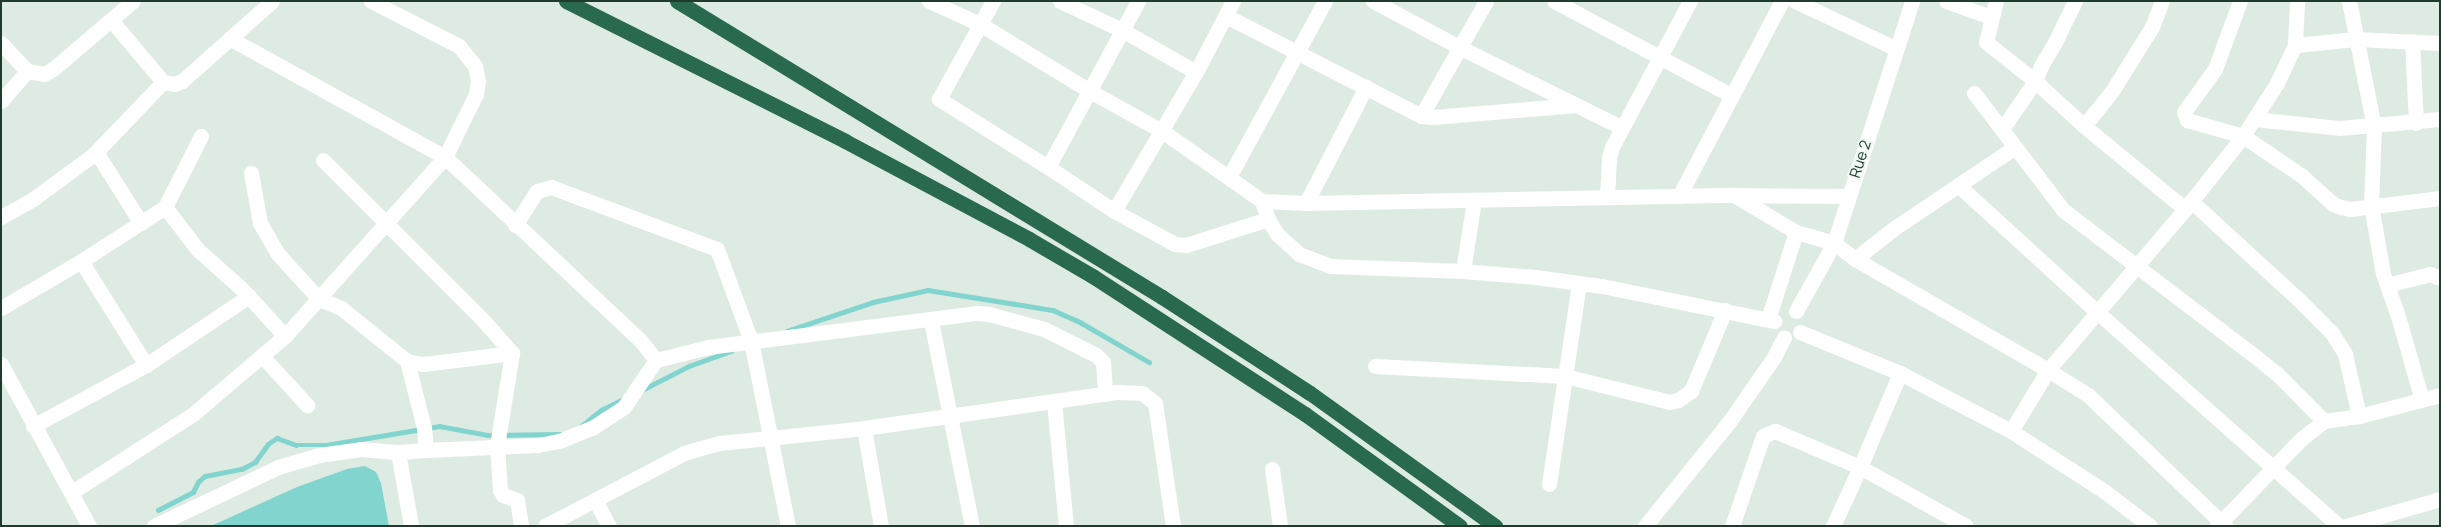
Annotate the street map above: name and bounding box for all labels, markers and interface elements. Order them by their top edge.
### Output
street label: Rue 2 [1845,138,1875,180]

